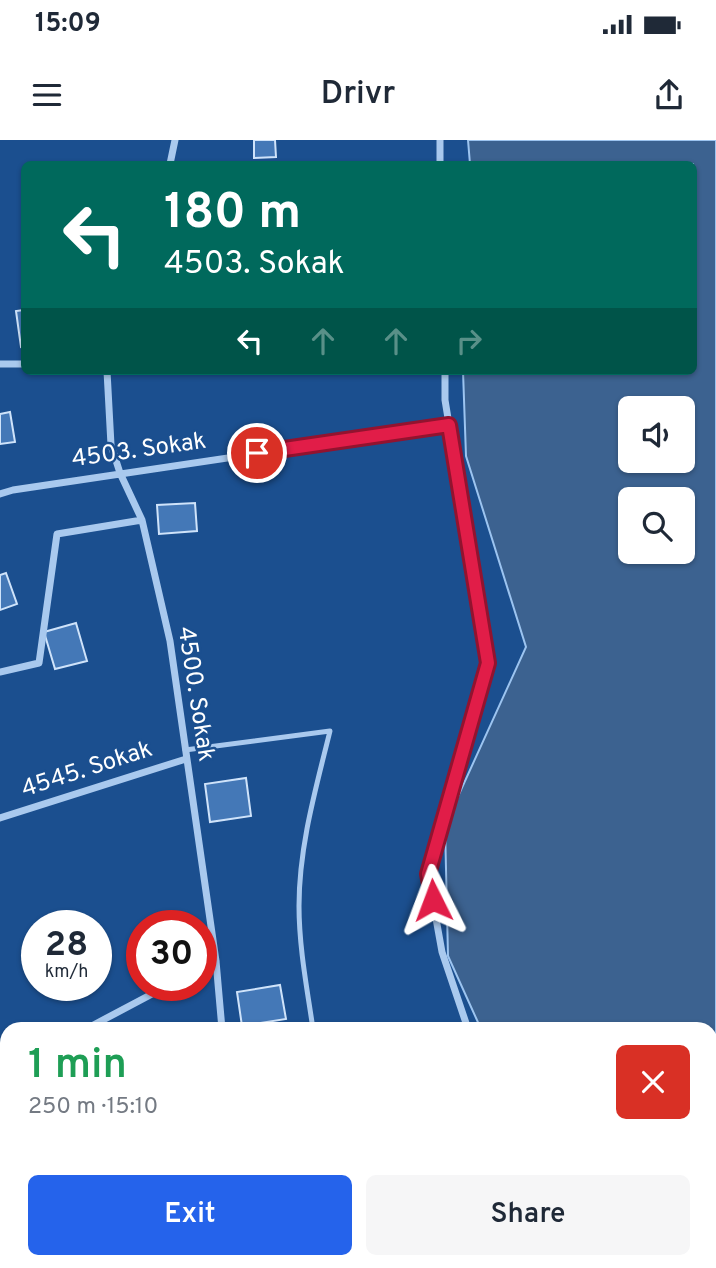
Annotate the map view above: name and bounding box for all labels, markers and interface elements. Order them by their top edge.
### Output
text: 15:09 [35,8,101,41]
text: Drivr [321,75,395,115]
icon: menu [28,76,66,114]
icon: share [650,76,688,114]
text: 180 m [164,184,301,246]
icon: left [49,189,140,280]
text: 4503. Sokak [164,245,345,285]
icon: left [231,322,269,360]
icon: ahead [304,322,342,360]
icon: ahead [377,322,415,360]
icon: right [450,322,488,360]
map controls [618,396,695,564]
button: sound [618,396,695,473]
pin [227,423,287,483]
street label: 4503. Sokak [70,427,208,475]
icon: arrive [238,434,276,472]
button: search [618,487,695,564]
street label: 4500. Sokak [170,624,220,764]
street label: 4545. Sokak [18,735,156,805]
position arrow [396,863,470,937]
speed limit sign: 30 [126,910,217,1001]
text: 28 [45,924,88,968]
text: km/h [45,961,88,984]
text: 1 min [28,1040,127,1093]
button: close [616,1045,690,1119]
text: 250 m · 15:10 [28,1093,158,1122]
button: Exit [28,1175,352,1255]
button: Share [366,1175,690,1255]

